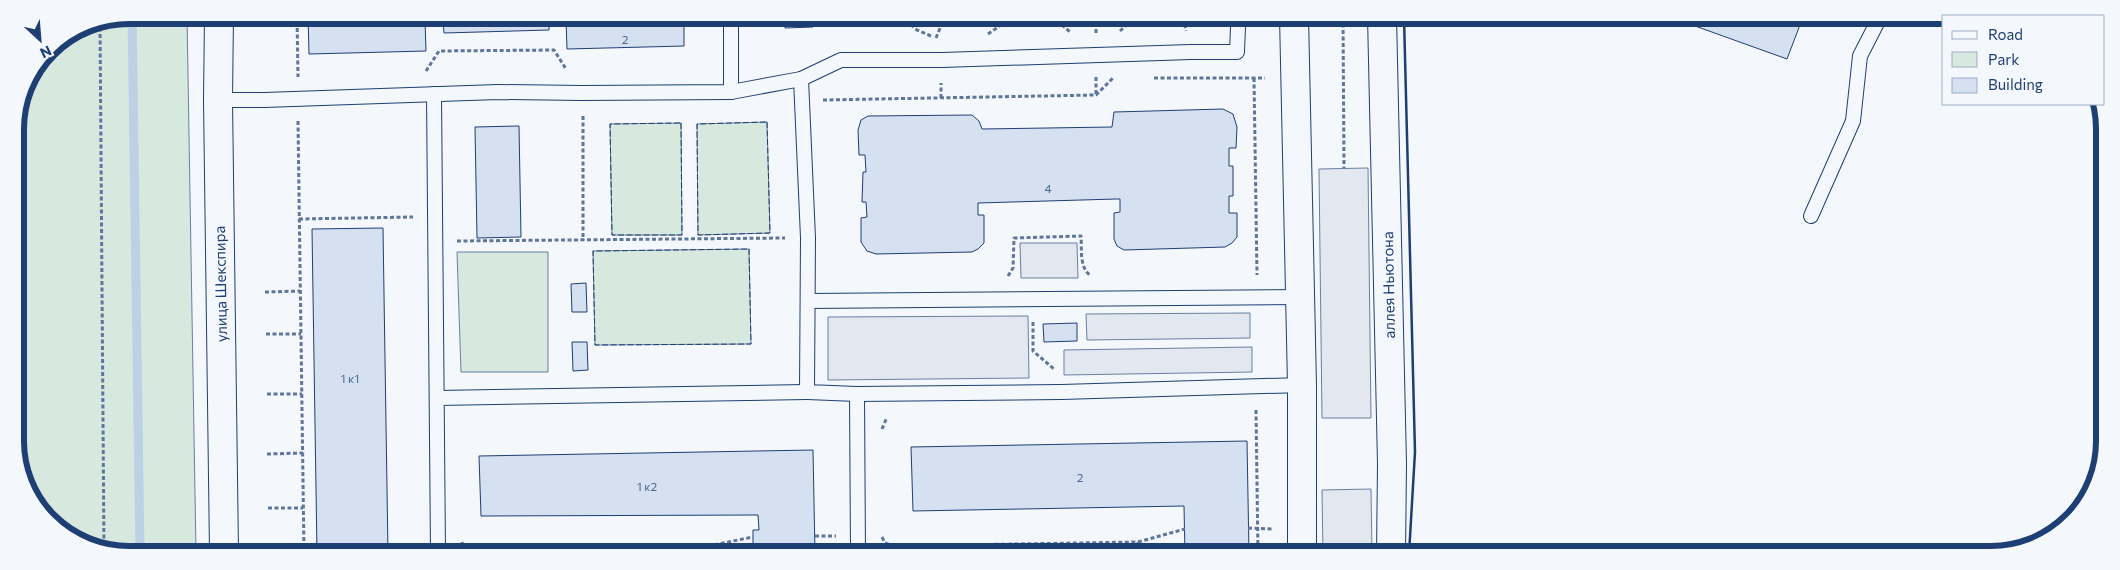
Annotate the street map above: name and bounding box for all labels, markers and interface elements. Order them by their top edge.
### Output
north arrow [15,15,65,65]
legend [1942,15,2105,105]
text: Road [1988,25,2023,43]
house number: 2 [622,32,629,46]
text: N [37,42,54,62]
text: Park [1988,50,2019,68]
text: Building [1988,75,2043,93]
house number: 4 [1044,181,1052,195]
street label: улица Шекспира [210,226,230,342]
street label: аллея Ньютона [1378,231,1398,339]
house number: 1 к1 [341,371,359,385]
house number: 2 [1077,470,1084,484]
house number: 1 к2 [637,479,658,493]

